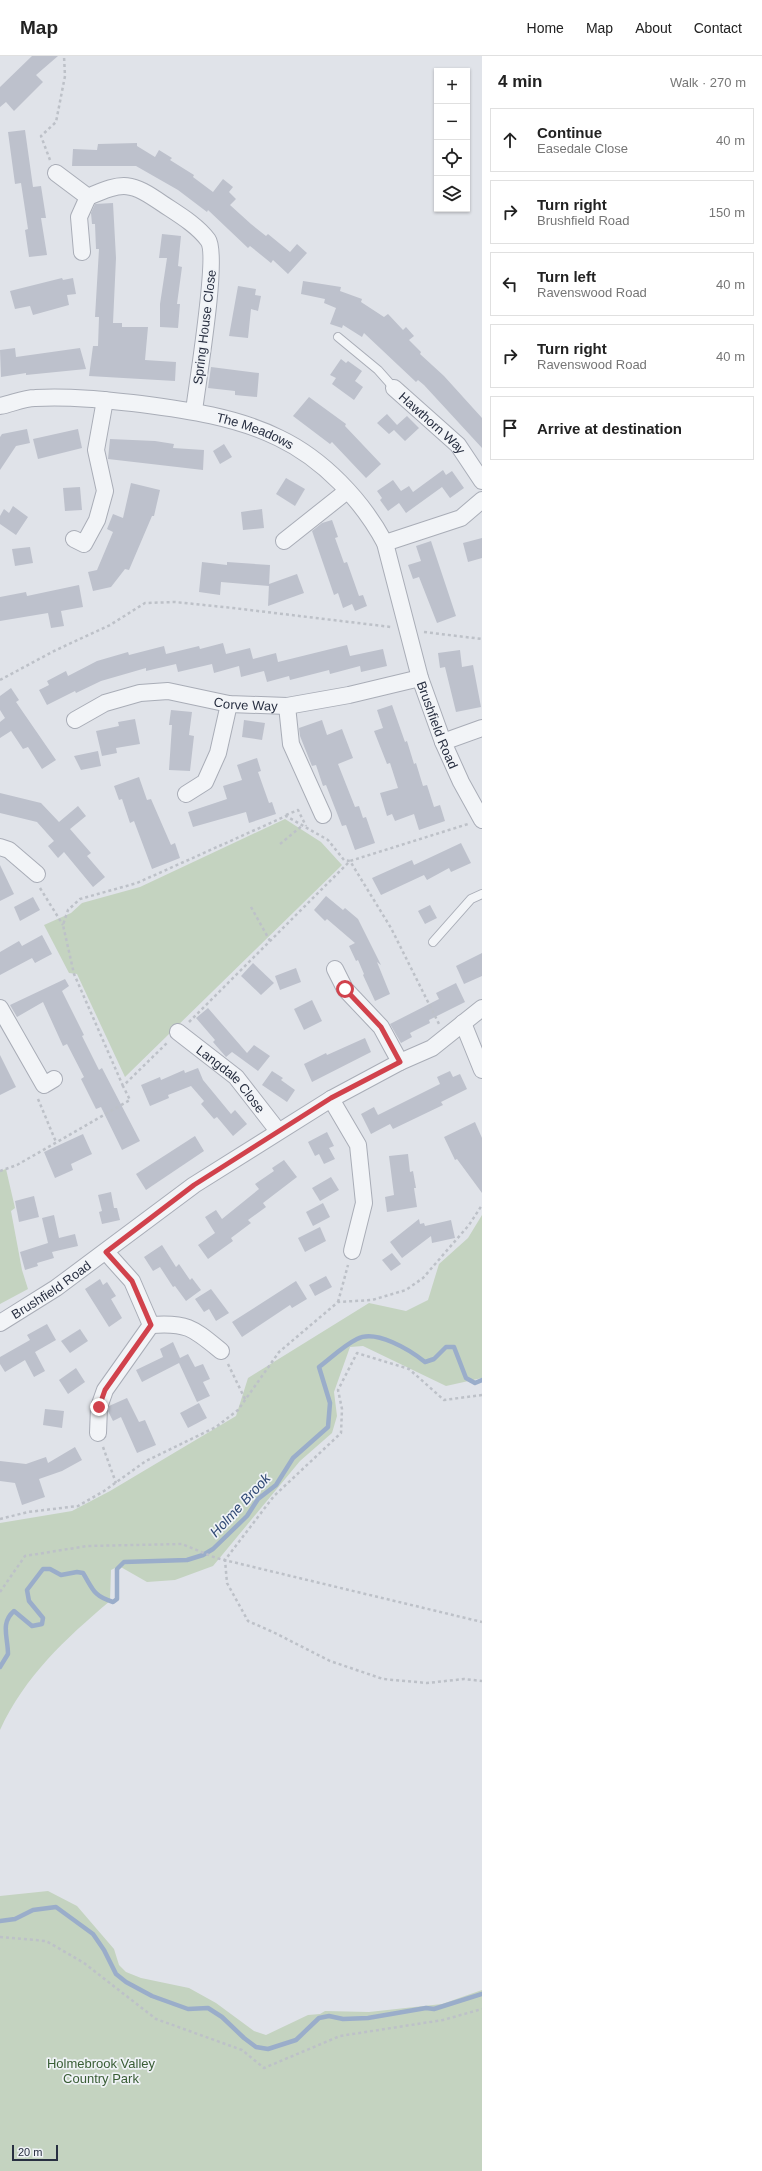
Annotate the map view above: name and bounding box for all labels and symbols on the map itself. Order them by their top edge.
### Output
street label: Spring House Close [190,269,219,385]
street label: Hawthorn Way [396,389,469,457]
street label: The Meadows [215,410,297,453]
street label: Brushfield Road [414,679,461,771]
street label: Corve Way [212,694,278,714]
route start [336,980,354,998]
street label: Langdale Close [193,1042,268,1116]
street label: Brushfield Road [9,1258,94,1322]
route end [90,1398,108,1416]
water label: Holme Brook [207,1469,274,1540]
park label: Holmebrook Valley Country Park [47,2056,156,2086]
scale bar [12,2143,58,2162]

